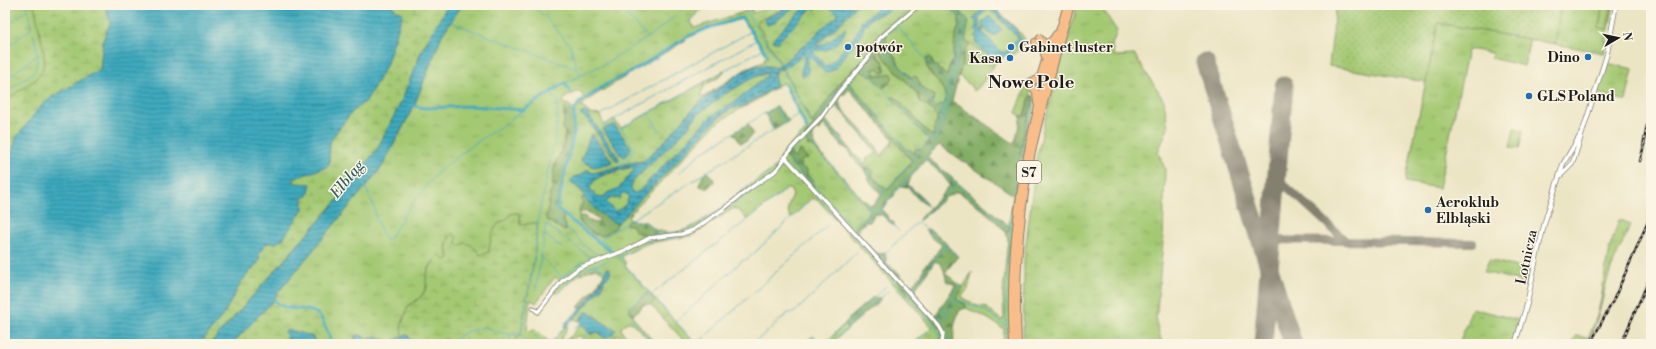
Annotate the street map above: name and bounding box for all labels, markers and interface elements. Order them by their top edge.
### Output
north arrow [1598,18,1638,58]
text: N [1619,31,1635,42]
place label: potwór [856,39,903,57]
place label: Gabinet luster [1019,39,1113,57]
marker: potwór [843,42,853,52]
marker: Gabinet luster [1006,42,1016,52]
place label: Dino [1548,49,1580,67]
place label: Kasa [969,50,1002,68]
marker: Dino [1583,52,1593,62]
marker: Kasa [1005,53,1015,63]
district label: Nowe Pole [988,71,1075,94]
place label: GLS Poland [1537,88,1615,106]
marker: GLS Poland [1524,91,1534,101]
water label: Elbląg [326,155,369,203]
road number: S7 [1017,161,1041,183]
place label: Aeroklub Elbląski [1435,194,1499,228]
marker: Aeroklub Elbląski [1423,205,1433,215]
street label: Lotnicza [1512,227,1542,286]

